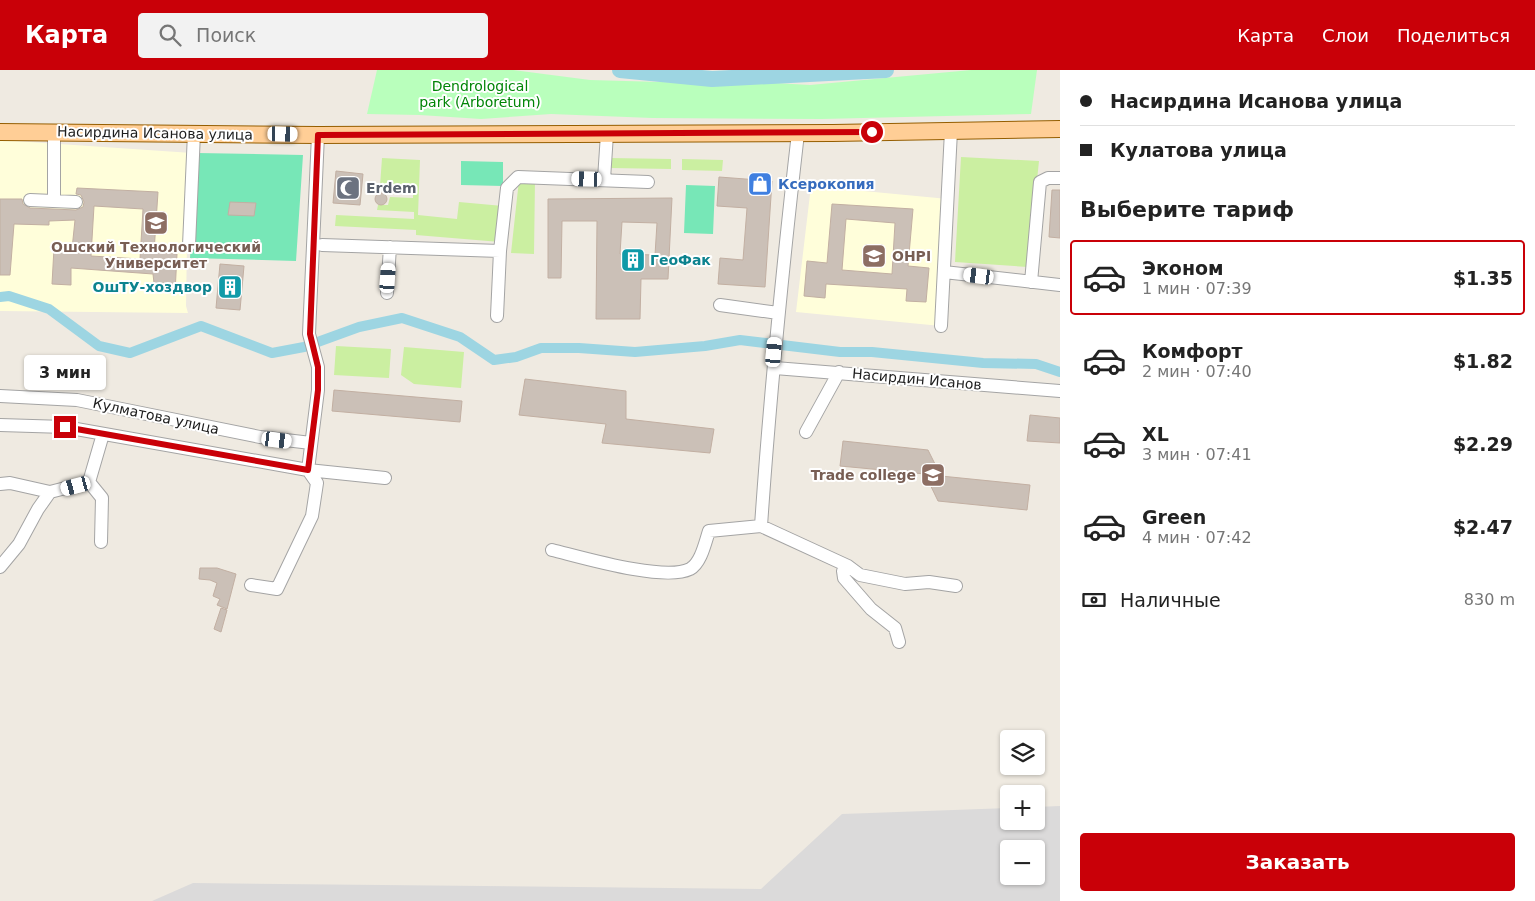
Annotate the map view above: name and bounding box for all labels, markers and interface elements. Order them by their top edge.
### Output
search box [138,13,488,58]
text: Карта [25,21,108,49]
icon: search [156,21,184,49]
text: Поиск [196,24,256,46]
text: Карта [1237,25,1294,46]
text: Слои [1322,25,1369,46]
text: Поделиться [1397,25,1510,46]
park label: Dendrological park (Arboretum) [419,78,541,110]
text: Насирдина Исанова улица [1110,90,1402,112]
route start [861,121,883,143]
street label: Насирдина Исанова улица [57,123,253,143]
car [267,126,298,142]
text: Кулатова улица [1110,139,1287,161]
car [571,171,602,187]
shop icon: Ксерокопия [747,171,773,197]
mosque icon: Erdem [335,175,361,201]
place label: Ксерокопия [778,176,874,192]
place label: Erdem [366,180,417,196]
text: Выберите тариф [1080,197,1294,222]
school or university icon: Ошский Технологический Университет [143,210,169,236]
place label: Ошский Технологический Университет [51,239,261,271]
school or university icon: OHPI [861,243,887,269]
building icon: ГеоФак [620,247,646,273]
place label: OHPI [892,248,931,264]
place label: ГеоФак [650,252,711,268]
icon: car [1082,255,1127,300]
text: Эконом [1142,257,1224,279]
car [379,263,396,293]
car [963,267,994,285]
text: $1.35 [1453,267,1513,289]
building icon: ОшТУ-хоздвор [217,274,243,300]
place label: ОшТУ-хоздвор [92,279,212,295]
text: 1 мин · 07:39 [1142,279,1252,298]
car [765,336,782,368]
icon: car [1082,338,1127,383]
text: Комфорт [1142,340,1243,362]
text: $1.82 [1453,350,1513,372]
callout: 3 мин [24,354,106,390]
text: 2 мин · 07:40 [1142,362,1252,381]
text: 3 мин [39,363,91,382]
street label: Насирдин Исанов [852,365,982,393]
street label: Кулматова улица [91,395,221,437]
route end [54,416,76,438]
icon: car [1082,421,1127,466]
text: XL [1142,423,1169,445]
car [261,431,292,449]
text: $2.29 [1453,433,1513,455]
text: 3 мин · 07:41 [1142,445,1252,464]
school or university icon: Trade college [920,462,946,488]
place label: Trade college [811,467,916,483]
car [59,475,92,497]
icon: car [1082,504,1127,549]
text: Green [1142,506,1206,528]
text: $2.47 [1453,516,1513,538]
text: 4 мин · 07:42 [1142,528,1252,547]
icon: cash [1080,586,1108,614]
text: Наличные [1120,589,1221,611]
text: 830 m [1464,590,1515,609]
map controls [1000,730,1045,885]
button: layers [1000,730,1045,775]
button: + [1000,785,1045,830]
button: Заказать [1080,833,1515,891]
button: − [1000,840,1045,885]

